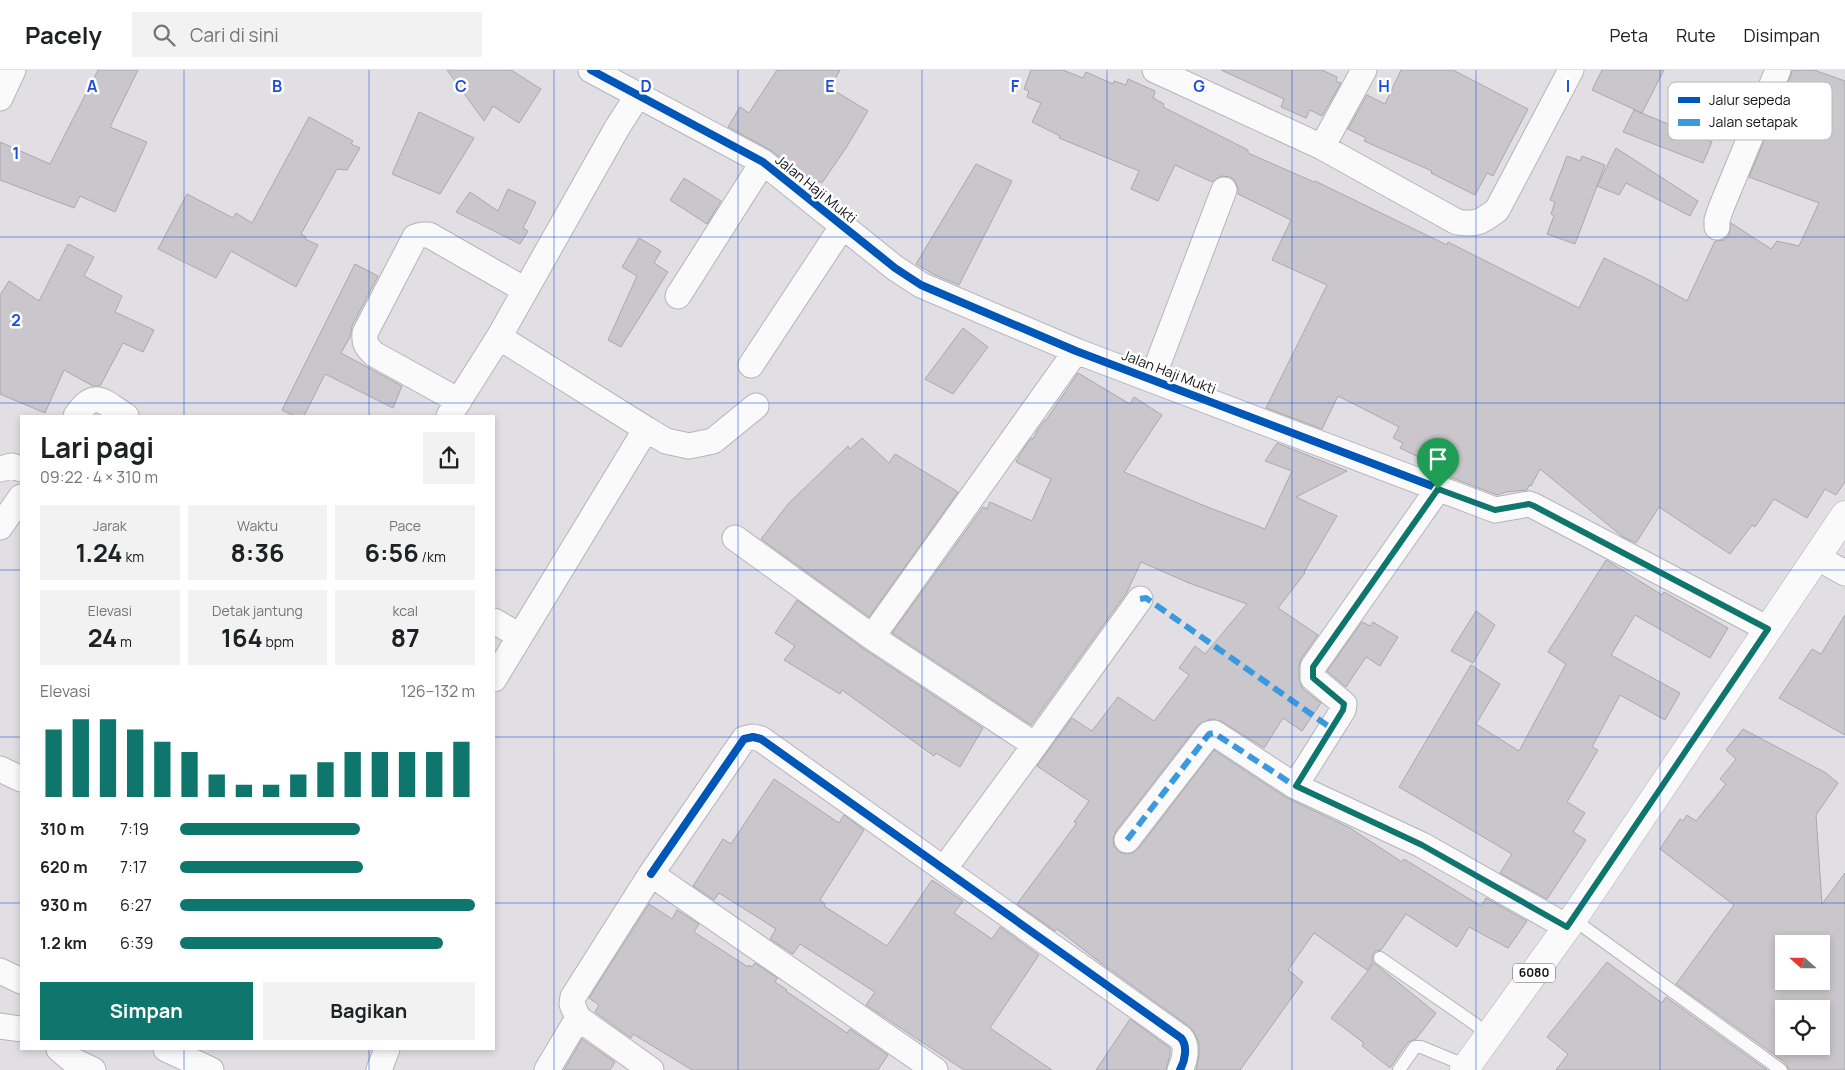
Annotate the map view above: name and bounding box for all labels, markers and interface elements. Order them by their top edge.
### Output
search box [132,12,482,57]
text: Pacely [25,18,102,51]
icon: search [150,21,178,49]
text: Cari di sini [190,22,279,48]
text: Peta [1609,23,1648,47]
text: Rute [1676,23,1715,47]
text: Disimpan [1743,23,1820,47]
text: A [87,75,98,97]
text: B [272,75,282,97]
text: C [455,75,467,97]
text: D [640,75,652,97]
text: E [825,75,835,97]
text: F [1011,75,1020,97]
text: G [1193,75,1205,97]
text: H [1378,75,1390,97]
text: I [1566,75,1570,97]
legend [1668,82,1832,140]
text: Jalur sepeda [1709,90,1791,109]
text: Jalan setapak [1709,112,1798,131]
text: 1 [12,142,20,164]
street label: Jalan Haji Mukti [772,150,861,227]
text: 2 [11,309,21,331]
street label: Jalan Haji Mukti [1119,345,1219,398]
text: Lari pagi [40,428,154,466]
button: share [423,432,475,484]
pin [1417,438,1459,489]
icon: arrive [1424,445,1452,473]
text: 09:22 · 4 × 310 m [40,466,158,488]
text: Jarak [93,516,127,535]
text: Waktu [237,516,278,535]
text: Pace [389,516,421,535]
text: 1.24 [75,535,123,570]
text: 8:36 [231,535,284,570]
text: 6:56 [364,535,419,570]
text: km [123,547,144,566]
text: /km [419,547,446,566]
text: Elevasi [88,601,132,620]
text: Detak jantung [212,601,303,620]
text: kcal [392,601,418,620]
text: 24 [88,620,117,655]
text: 164 [221,620,263,655]
text: 87 [391,620,419,655]
text: m [117,632,132,651]
text: bpm [263,632,294,651]
text: Elevasi [40,680,91,702]
text: 126–132 m [400,680,475,702]
text: 310 m [40,818,84,840]
text: 7:19 [120,818,149,840]
text: 620 m [40,856,88,878]
text: 7:17 [120,856,147,878]
text: 930 m [40,894,87,916]
text: 6:27 [120,894,152,916]
text: 1.2 km [40,932,87,954]
text: 6:39 [120,932,154,954]
north arrow [1775,935,1830,990]
map controls [1775,935,1830,1055]
road number: 6080 [1513,964,1555,982]
button: Simpan [40,982,253,1040]
button: Bagikan [263,982,475,1040]
button: locate [1775,1000,1830,1055]

